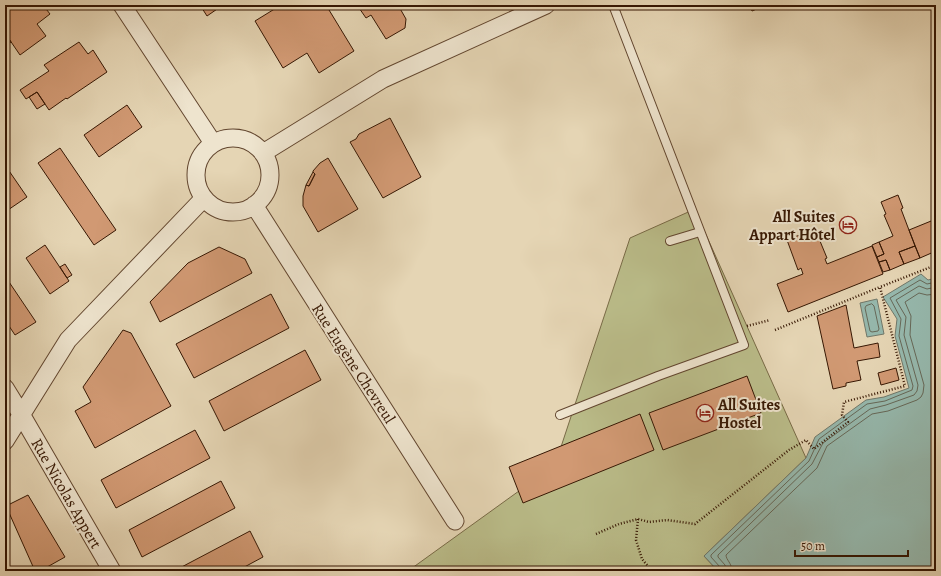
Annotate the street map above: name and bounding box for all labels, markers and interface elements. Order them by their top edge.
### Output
place label: All Suites Appart Hôtel [748,206,836,246]
hotel icon: All Suites Appart Hôtel [838,215,858,235]
street label: Rue Eugène Chevreul [306,299,400,428]
place label: All Suites Hostel [717,394,780,434]
hotel icon: All Suites Hostel [695,403,715,423]
street label: Rue Nicolas Appert [26,434,107,553]
scale bar [795,532,908,558]
text: 50 m [801,538,825,554]

